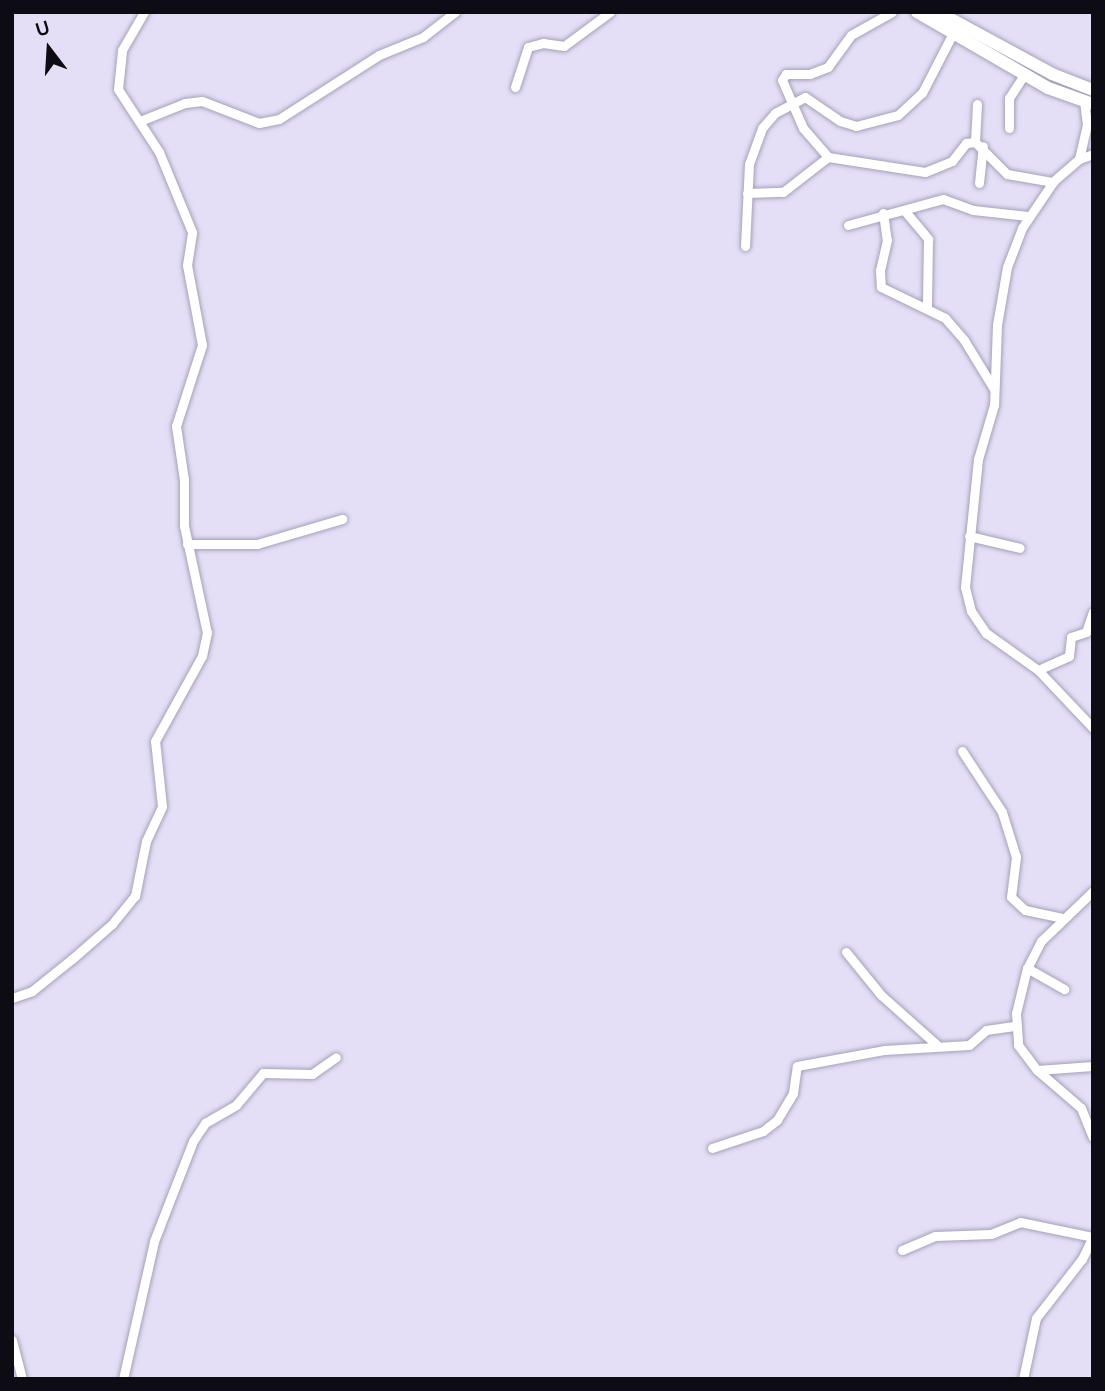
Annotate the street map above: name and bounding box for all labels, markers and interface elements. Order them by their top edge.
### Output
north arrow [14,14,84,84]
text: U [33,15,53,41]

